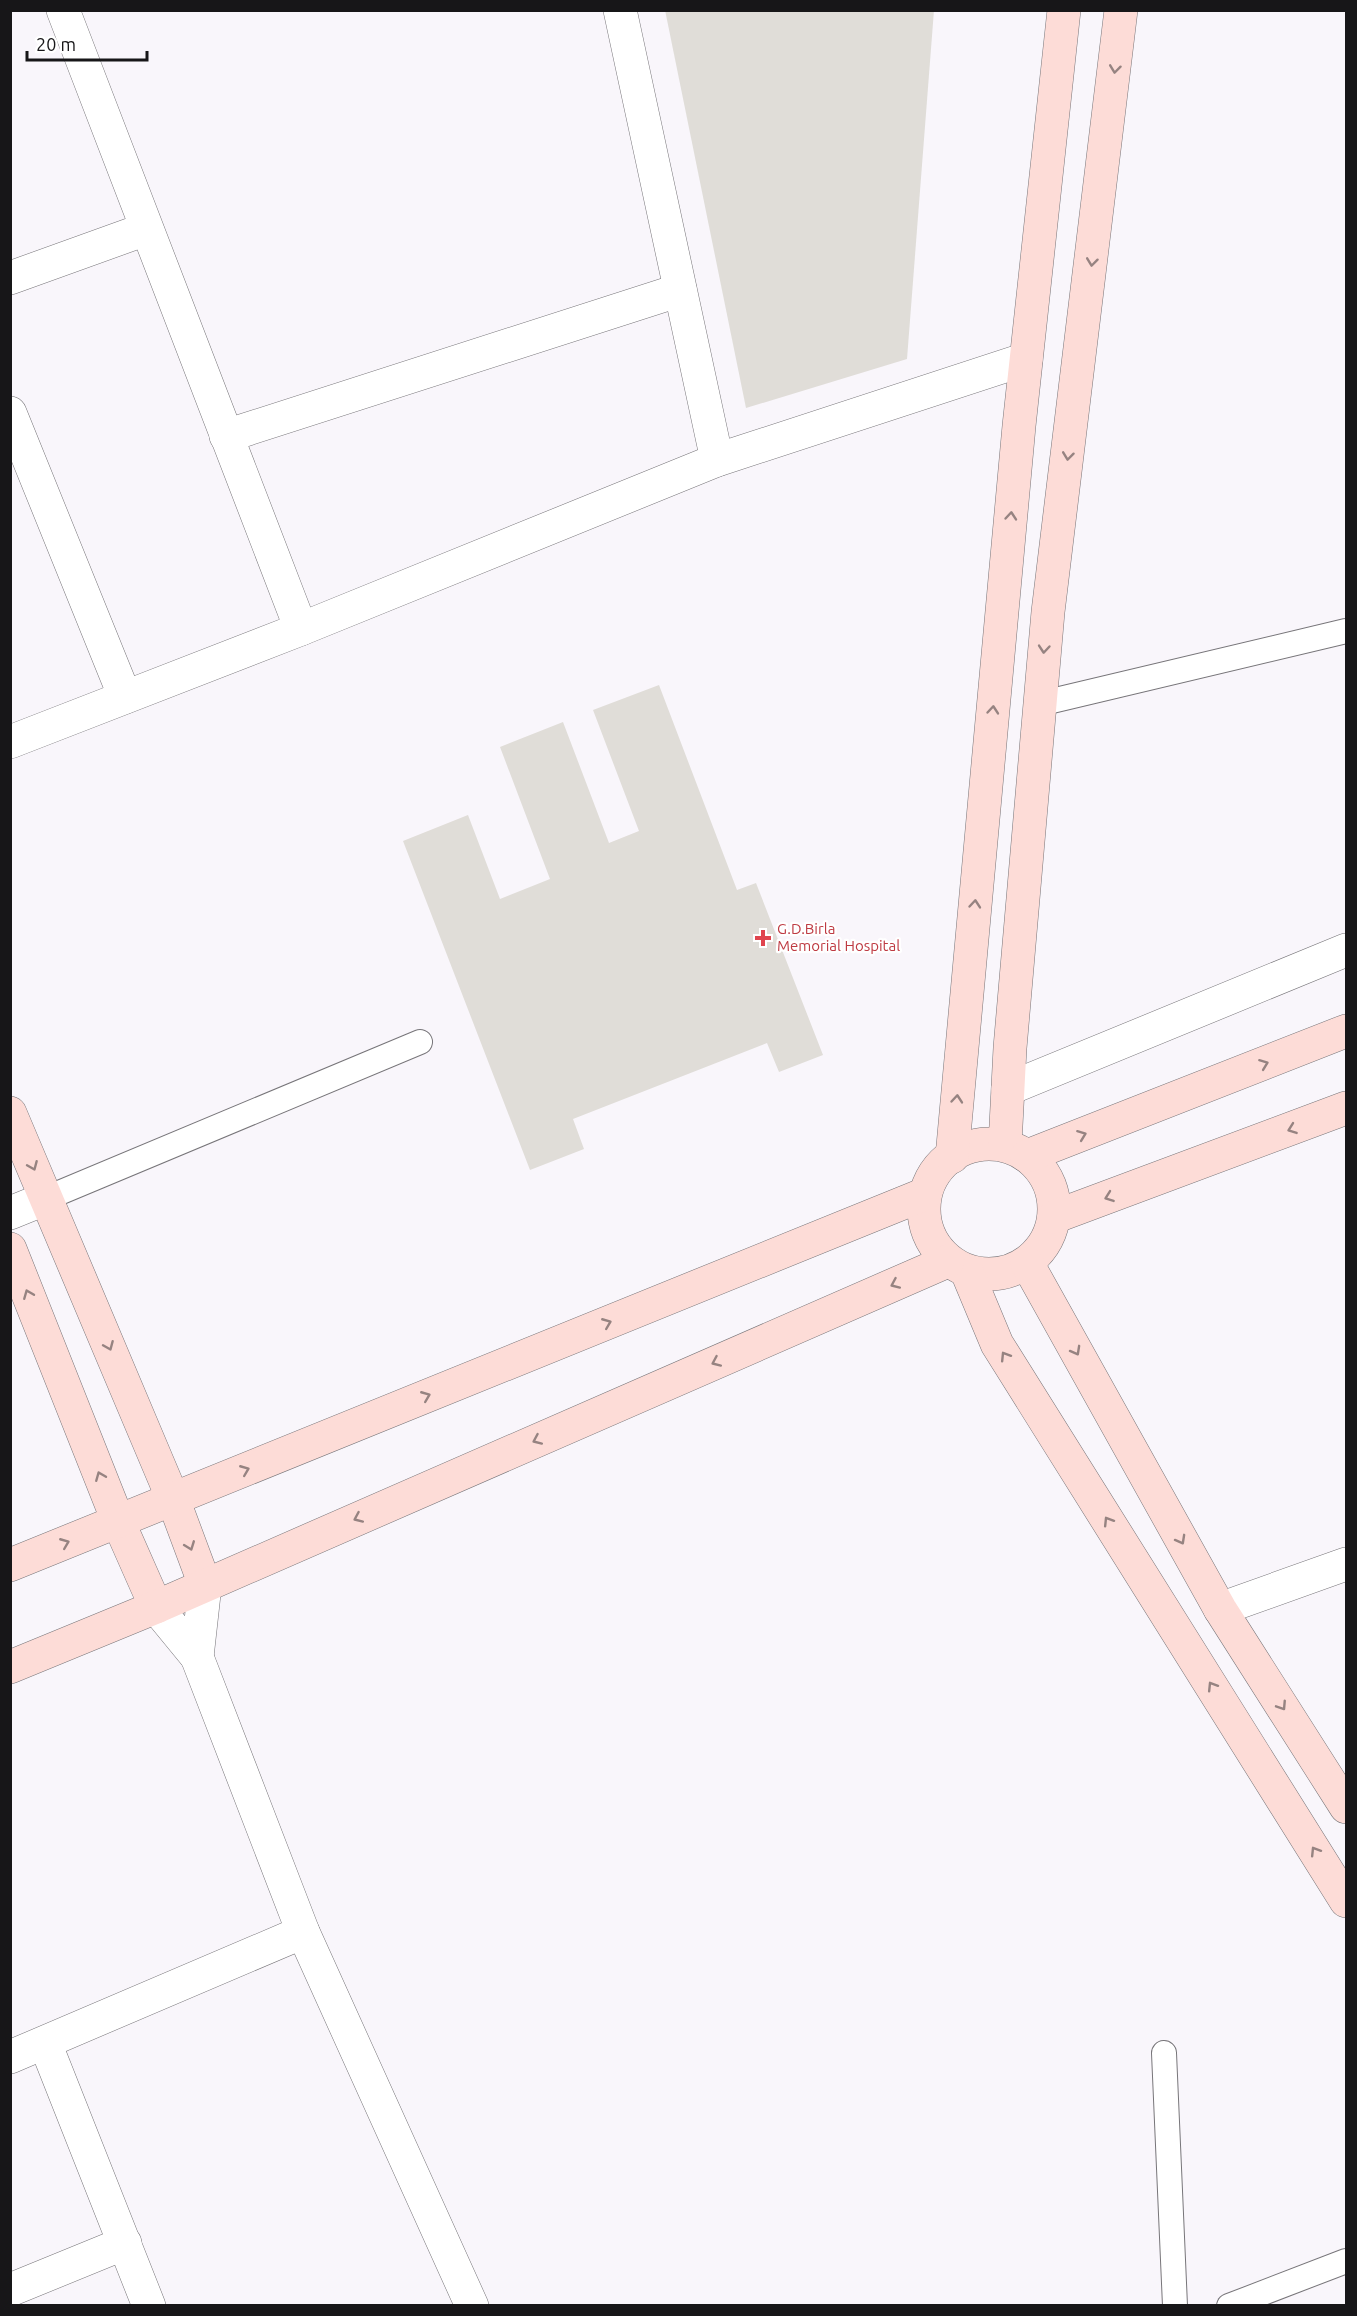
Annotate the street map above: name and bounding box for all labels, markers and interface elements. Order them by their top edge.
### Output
scale bar [27,24,147,62]
text: 20 m [36,34,76,54]
one-way arrow [1109,64,1121,73]
one-way arrow [1086,258,1098,267]
one-way arrow [1062,451,1074,460]
one-way arrow [1004,512,1017,521]
one-way arrow [1038,645,1051,654]
one-way arrow [986,706,999,715]
one-way arrow [968,900,981,909]
place label: G.D.Birla Memorial Hospital [777,920,900,954]
marker: G.D.Birla Memorial Hospital [754,929,772,947]
one-way arrow [1257,1059,1268,1071]
one-way arrow [950,1094,963,1103]
one-way arrow [1287,1121,1298,1134]
one-way arrow [1076,1129,1087,1142]
one-way arrow [26,1160,38,1171]
one-way arrow [1104,1190,1115,1202]
one-way arrow [890,1277,901,1289]
one-way arrow [23,1290,36,1300]
one-way arrow [601,1318,612,1330]
one-way arrow [102,1340,114,1351]
one-way arrow [1069,1345,1080,1355]
one-way arrow [1000,1352,1012,1362]
one-way arrow [711,1355,722,1367]
one-way arrow [420,1391,431,1403]
one-way arrow [533,1433,544,1445]
one-way arrow [240,1464,250,1477]
one-way arrow [95,1471,107,1482]
one-way arrow [354,1511,365,1523]
one-way arrow [1104,1517,1116,1527]
one-way arrow [1174,1534,1186,1544]
one-way arrow [58,1538,69,1550]
one-way arrow [183,1540,196,1551]
one-way arrow [1207,1682,1219,1692]
one-way arrow [1275,1700,1286,1711]
one-way arrow [1312,1847,1323,1858]

